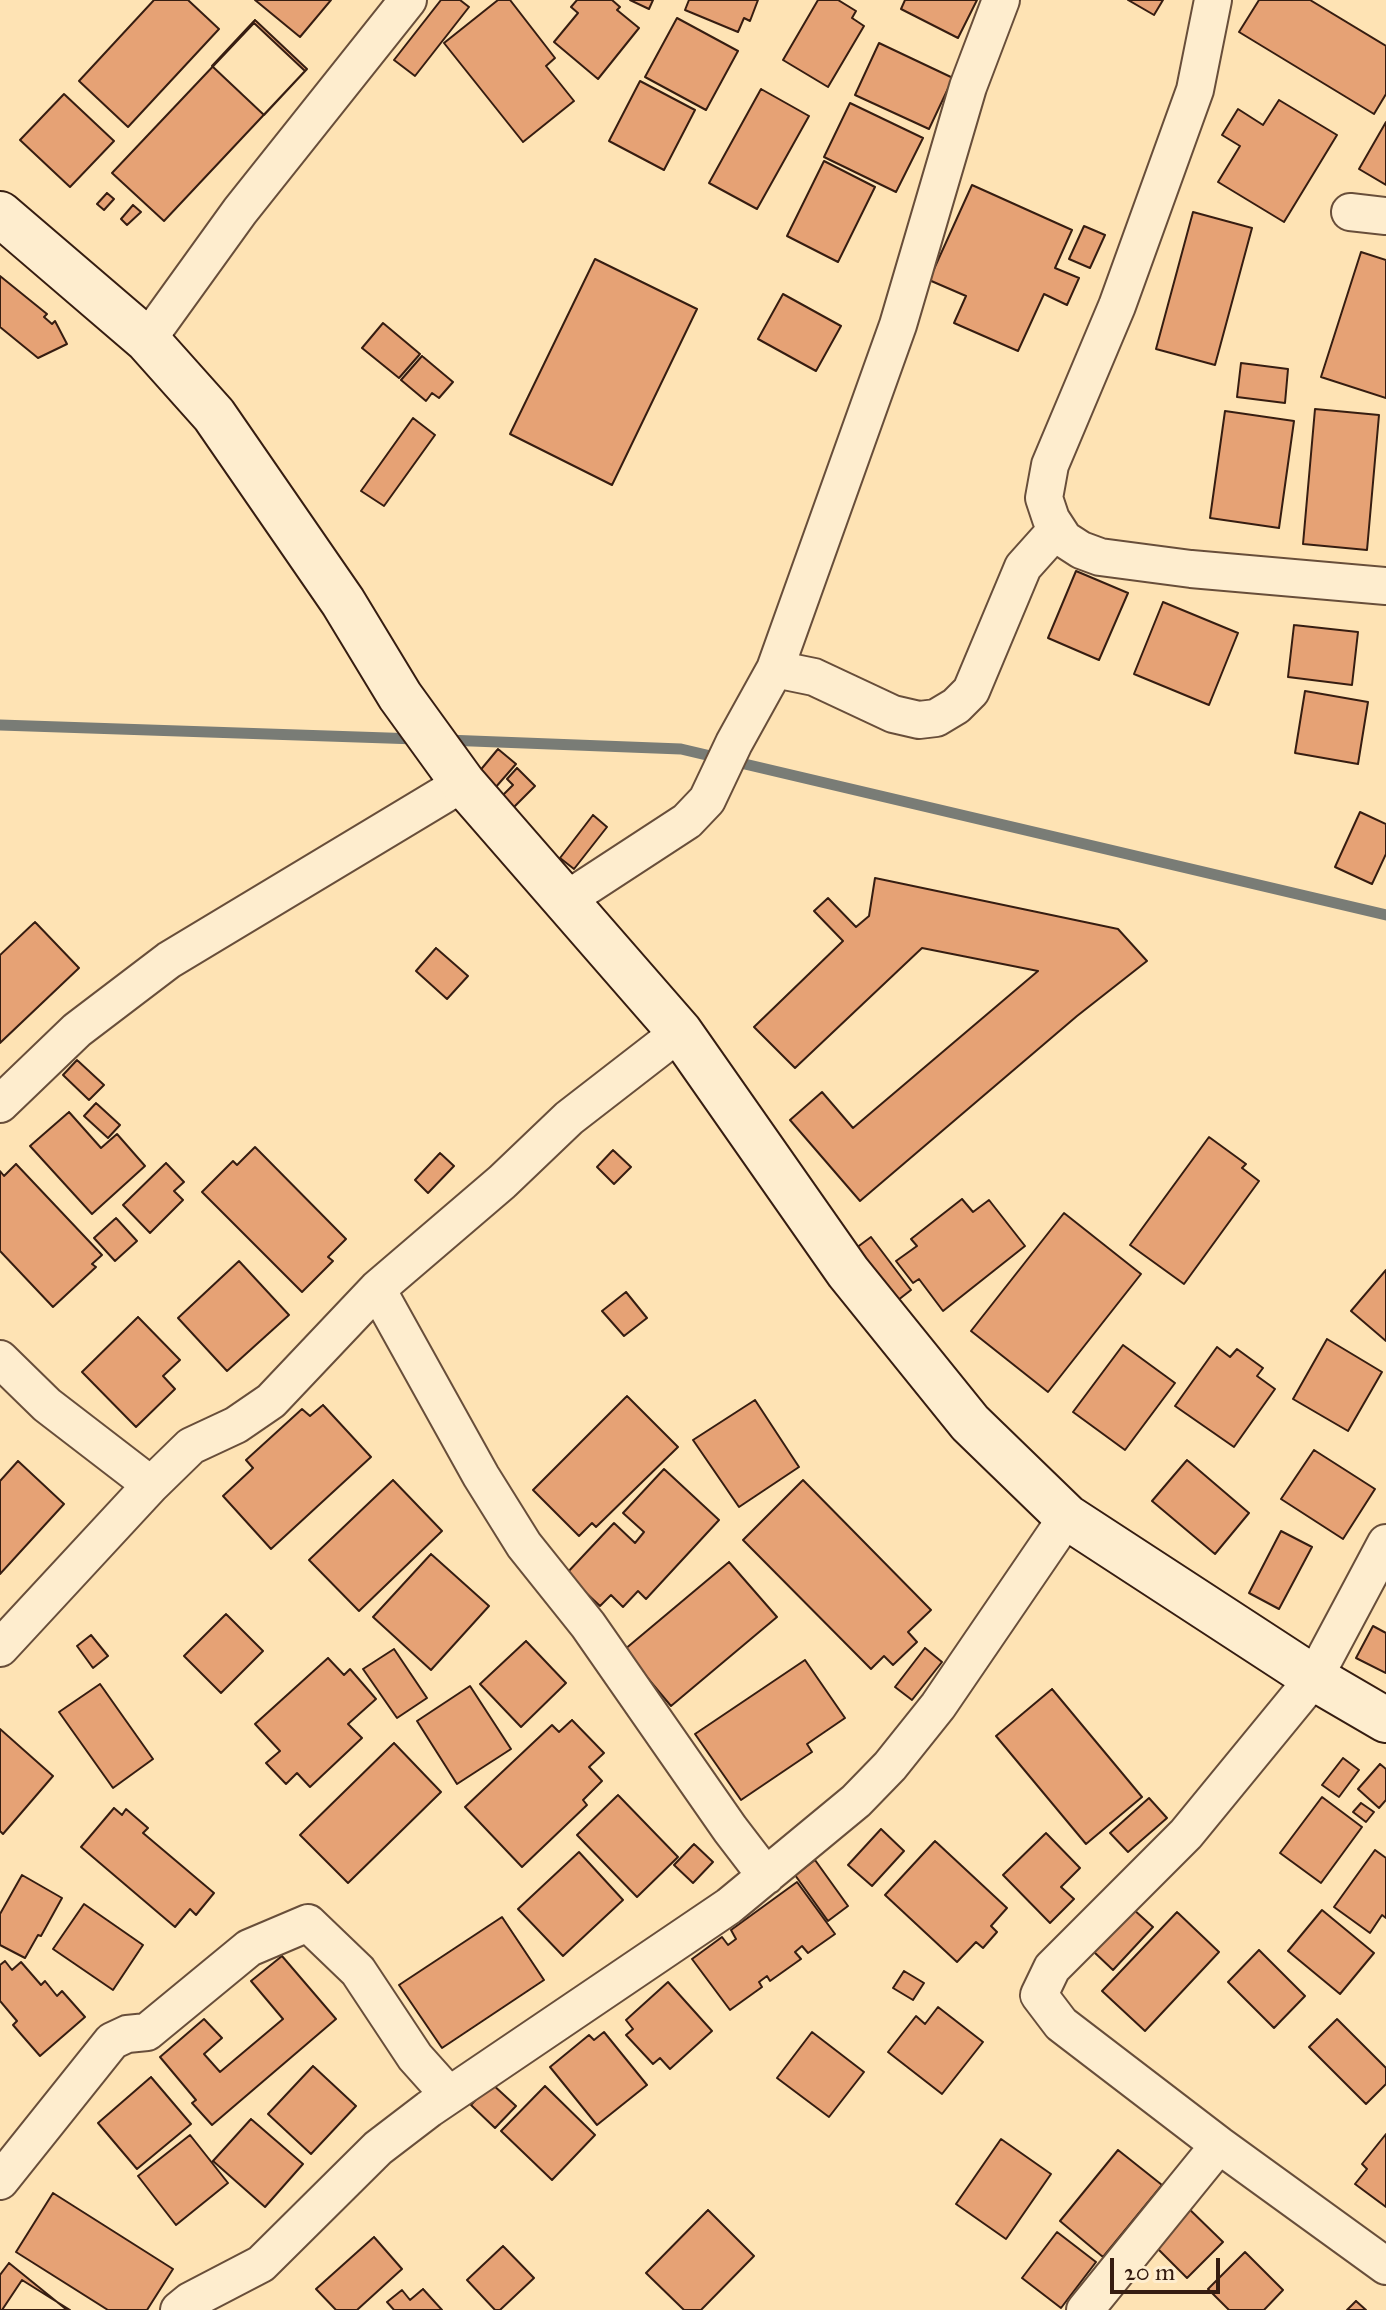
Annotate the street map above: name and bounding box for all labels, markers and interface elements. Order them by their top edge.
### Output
scale bar [1114,2242,1224,2292]
text: 20 m [1124,2257,1175,2287]

